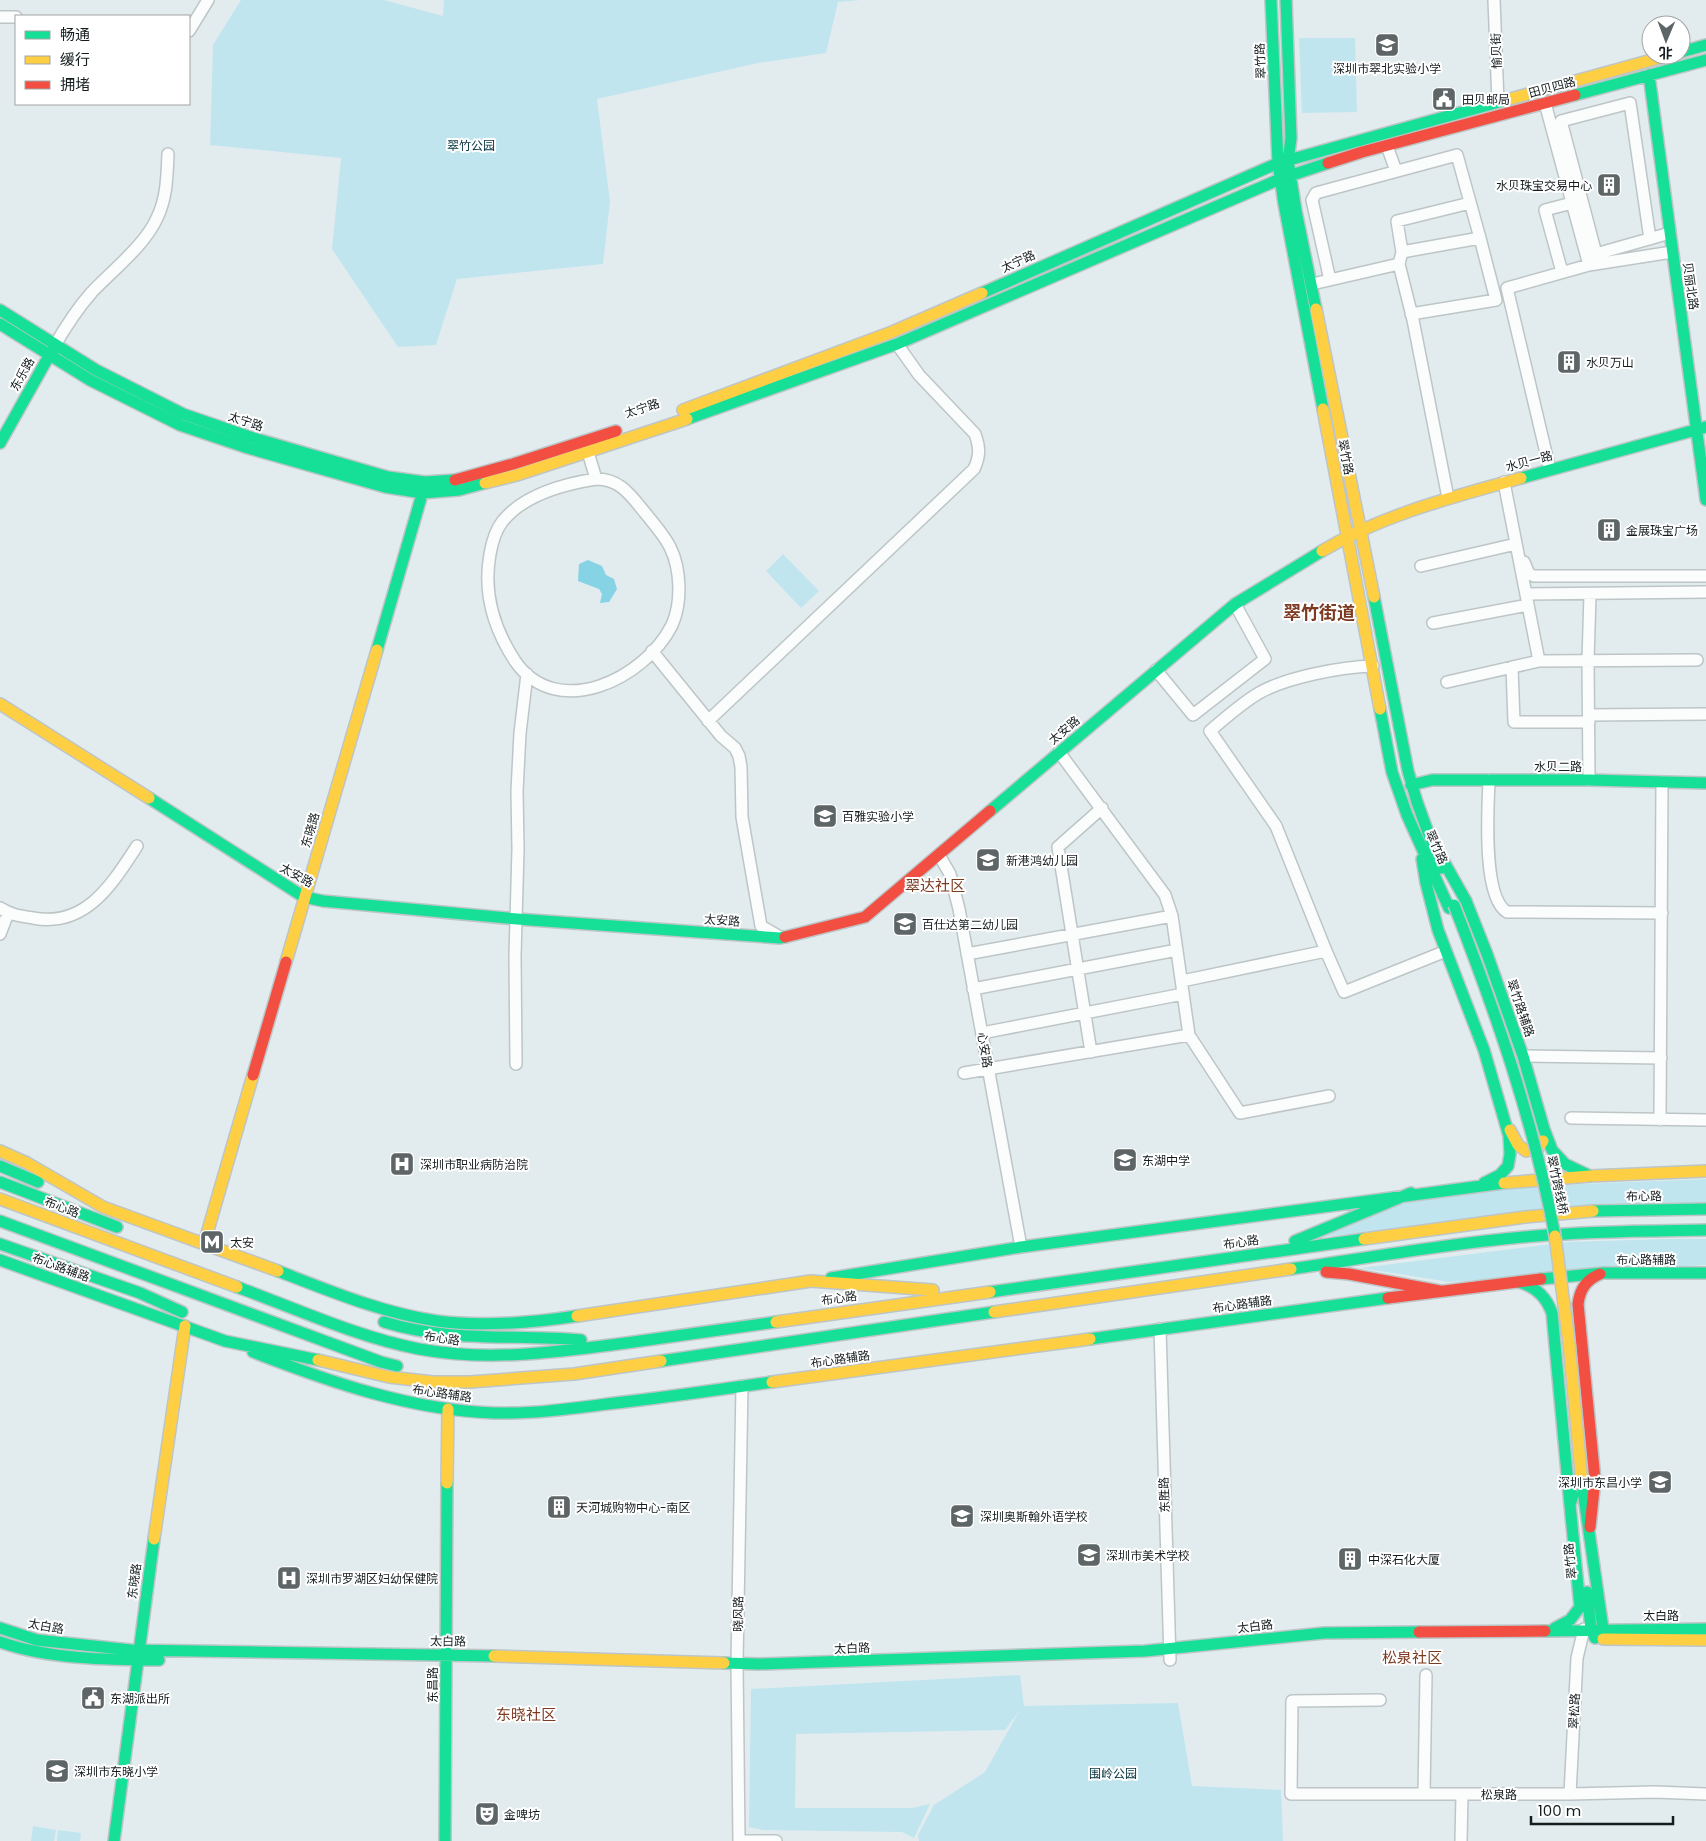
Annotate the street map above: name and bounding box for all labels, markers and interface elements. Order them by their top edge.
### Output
legend [15,15,190,105]
north arrow [1641,15,1691,65]
text: 畅通 [60,24,90,45]
school or university icon: 深圳市翠北实验小学 [1374,32,1400,58]
street label: 愉贝街 [1487,33,1505,69]
street label: 翠竹路 [1251,43,1269,79]
text: 北 [1659,43,1673,63]
text: 缓行 [60,49,90,70]
place label: 深圳市翠北实验小学 [1333,60,1441,77]
street label: 田贝四路 [1527,73,1577,101]
text: 拥堵 [60,74,90,95]
public building icon: 田贝邮局 [1431,86,1457,112]
place label: 田贝邮局 [1462,91,1510,108]
park label: 翠竹公园 [447,137,495,154]
building icon: 水贝珠宝交易中心 [1596,172,1622,198]
place label: 水贝珠宝交易中心 [1496,177,1592,194]
street label: 太宁路 [998,246,1038,276]
street label: 贝丽北路 [1679,261,1703,311]
building icon: 水贝万山 [1556,349,1582,375]
street label: 东乐路 [6,354,38,394]
place label: 水贝万山 [1586,354,1634,371]
street label: 太宁路 [622,394,662,422]
street label: 太宁路 [226,407,266,435]
street label: 翠竹路 [1334,438,1358,476]
street label: 水贝一路 [1504,447,1554,475]
building icon: 金展珠宝广场 [1596,517,1622,543]
place label: 金展珠宝广场 [1626,522,1698,539]
district label: 翠竹街道 [1283,600,1355,625]
street label: 太安路 [1045,712,1083,748]
street label: 水贝二路 [1534,758,1582,775]
school or university icon: 百雅实验小学 [812,803,838,829]
place label: 百雅实验小学 [842,808,914,825]
street label: 东晓路 [297,810,323,850]
street label: 翠竹路 [1422,827,1452,867]
school or university icon: 新港鸿幼儿园 [975,847,1001,873]
place label: 新港鸿幼儿园 [1006,852,1078,869]
street label: 太安路 [277,859,317,891]
district label: 翠达社区 [905,875,965,896]
street label: 太安路 [703,910,741,930]
school or university icon: 百仕达第二幼儿园 [892,911,918,937]
place label: 百仕达第二幼儿园 [922,916,1018,933]
street label: 翠竹路辅路 [1503,977,1539,1039]
street label: 心安路 [974,1031,996,1069]
school or university icon: 东湖中学 [1112,1147,1138,1173]
hospital icon: 深圳市职业病防治院 [389,1151,415,1177]
place label: 东湖中学 [1142,1152,1190,1169]
street label: 翠竹跨线桥 [1543,1154,1573,1216]
place label: 深圳市职业病防治院 [420,1156,528,1173]
street label: 布心路 [1626,1187,1662,1205]
street label: 布心路 [42,1193,82,1221]
metro station icon: 太安 [199,1229,225,1255]
street label: 布心路 [1222,1231,1260,1253]
place label: 太安 [230,1234,254,1251]
street label: 布心路辅路 [30,1249,92,1285]
street label: 布心路辅路 [1616,1251,1676,1268]
street label: 布心路 [820,1287,858,1309]
street label: 布心路辅路 [1211,1291,1273,1317]
street label: 布心路 [423,1327,461,1349]
street label: 布心路辅路 [809,1346,871,1372]
street label: 布心路辅路 [411,1380,473,1406]
school or university icon: 深圳市东昌小学 [1647,1469,1673,1495]
place label: 深圳市东昌小学 [1558,1474,1642,1491]
street label: 东胜路 [1155,1477,1173,1513]
building icon: 天河城购物中心-南区 [546,1494,572,1520]
place label: 天河城购物中心-南区 [576,1499,691,1516]
school or university icon: 深圳奥斯翰外语学校 [949,1503,975,1529]
place label: 深圳奥斯翰外语学校 [980,1508,1088,1525]
school or university icon: 深圳市美术学校 [1076,1542,1102,1568]
street label: 翠竹路 [1560,1542,1580,1580]
building icon: 中深石化大厦 [1337,1546,1363,1572]
place label: 深圳市美术学校 [1106,1547,1190,1564]
place label: 中深石化大厦 [1368,1551,1440,1568]
street label: 东晓路 [123,1562,145,1600]
hospital icon: 深圳市罗湖区妇幼保健院 [276,1565,302,1591]
place label: 深圳市罗湖区妇幼保健院 [306,1570,438,1587]
street label: 晓风路 [729,1596,747,1632]
street label: 太白路 [1643,1607,1679,1624]
street label: 太白路 [27,1615,65,1637]
street label: 太白路 [1236,1615,1274,1637]
street label: 太白路 [430,1632,466,1650]
street label: 太白路 [834,1639,870,1657]
district label: 松泉社区 [1382,1647,1442,1668]
street label: 东昌路 [424,1667,441,1703]
public building icon: 东湖派出所 [80,1685,106,1711]
place label: 东湖派出所 [110,1690,170,1707]
street label: 翠松路 [1565,1693,1583,1729]
district label: 东晓社区 [496,1704,556,1725]
school or university icon: 深圳市东晓小学 [44,1758,70,1784]
place label: 深圳市东晓小学 [74,1763,158,1780]
park label: 围岭公园 [1089,1765,1137,1782]
street label: 松泉路 [1481,1786,1517,1803]
scale bar [1531,1794,1674,1826]
text: 100 m [1538,1800,1581,1821]
theatre icon: 金啤坊 [474,1801,500,1827]
place label: 金啤坊 [504,1806,540,1823]

